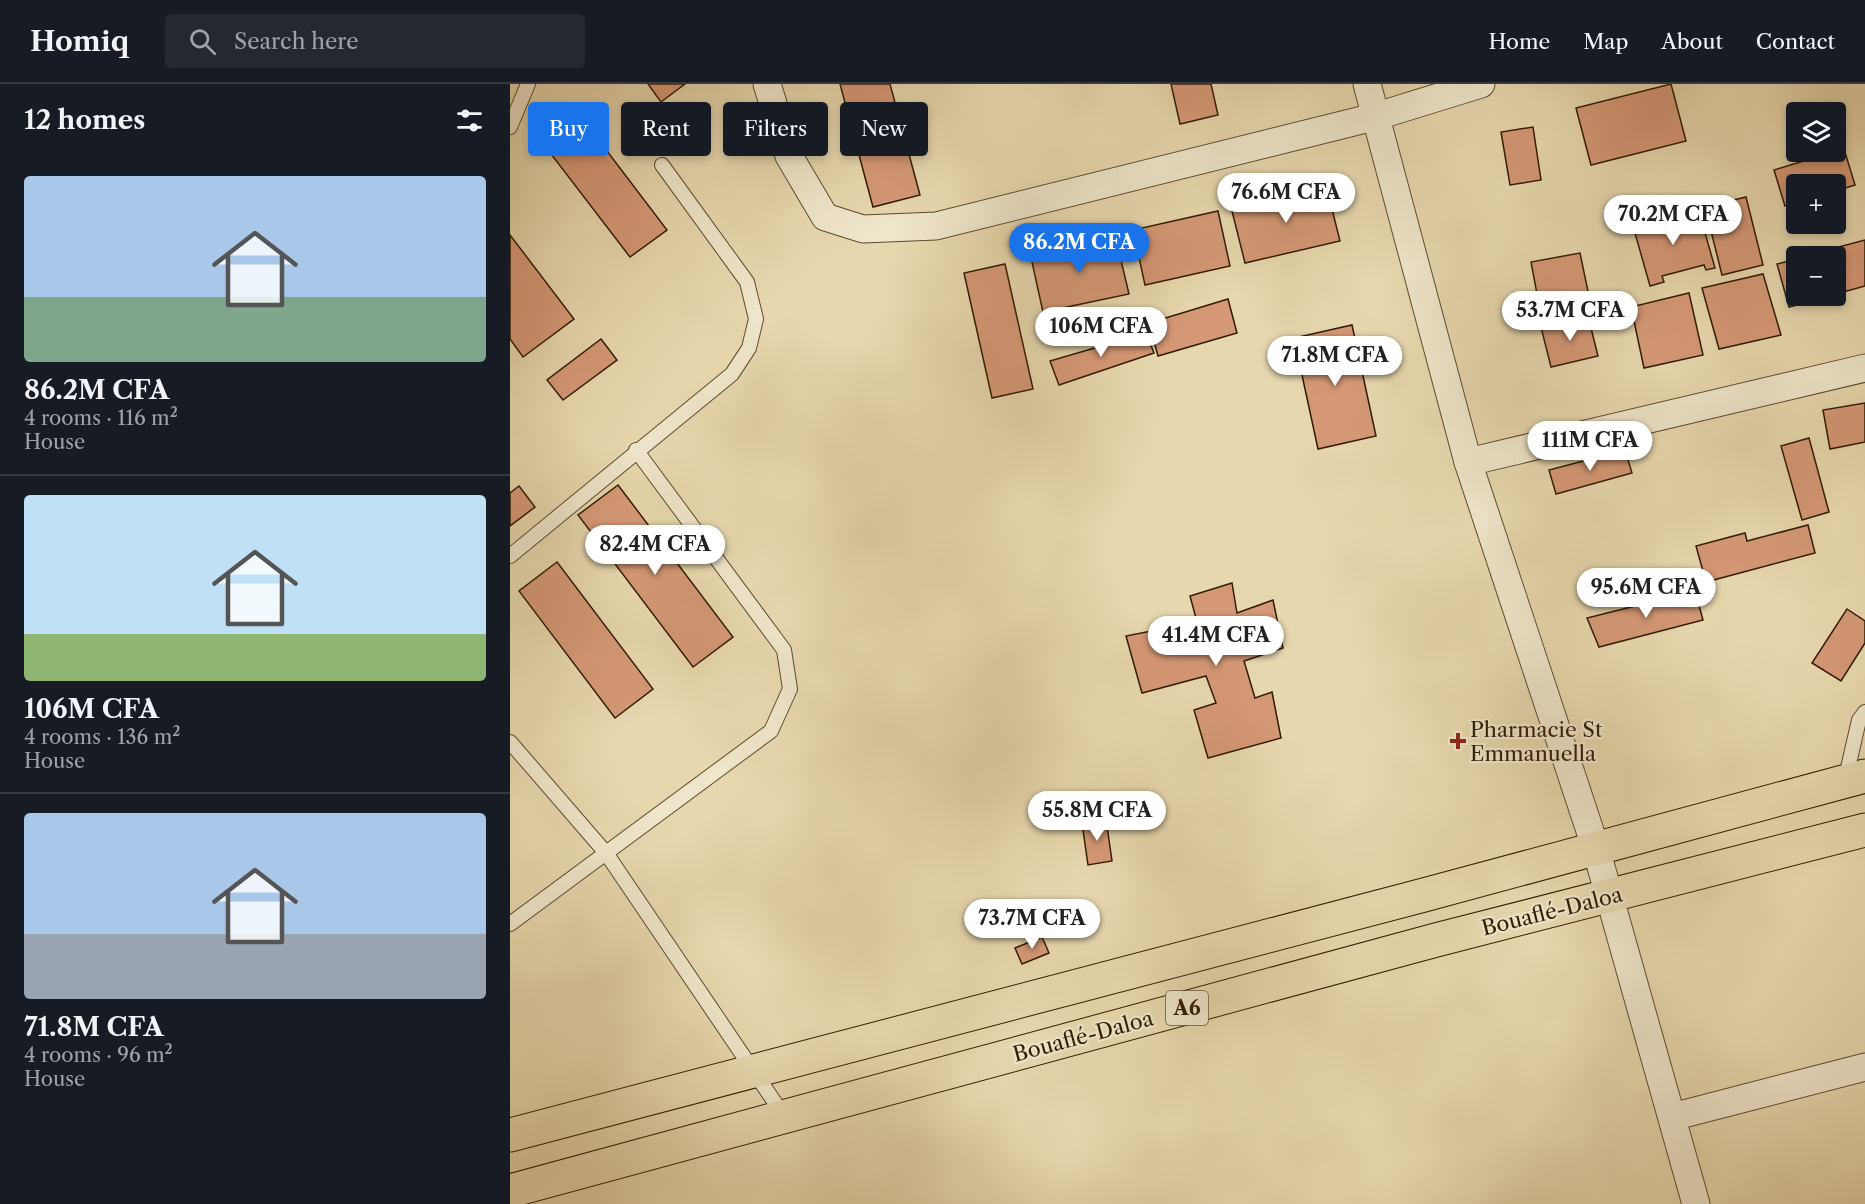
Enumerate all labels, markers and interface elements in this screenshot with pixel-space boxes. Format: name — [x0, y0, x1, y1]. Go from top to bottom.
search box — [165, 14, 585, 68]
text: Homiq — [30, 24, 129, 58]
icon: search — [186, 25, 219, 58]
text: Search here — [234, 28, 359, 55]
text: Home — [1489, 29, 1550, 54]
text: Map — [1583, 29, 1628, 54]
text: About — [1661, 29, 1723, 54]
text: Contact — [1756, 29, 1835, 54]
chip: Buy — [528, 102, 609, 156]
chip: Rent — [621, 102, 711, 156]
chip: Filters — [723, 102, 828, 156]
chip: New — [840, 102, 928, 156]
map controls — [1786, 102, 1846, 306]
button: layers — [1786, 102, 1846, 162]
text: 12 homes — [24, 104, 145, 136]
icon: filters — [453, 104, 486, 137]
pin: 76.6M CFA — [1217, 173, 1355, 224]
button: + — [1786, 174, 1846, 234]
text: 76.6M CFA — [1231, 180, 1341, 204]
pin: 70.2M CFA — [1604, 195, 1742, 246]
text: 70.2M CFA — [1618, 202, 1728, 226]
icon: home — [201, 215, 309, 323]
pin: 86.2M CFA — [1010, 223, 1148, 274]
text: 86.2M CFA — [1023, 230, 1135, 254]
button: − — [1786, 246, 1846, 306]
pin: 53.7M CFA — [1501, 291, 1639, 342]
text: 53.7M CFA — [1516, 298, 1624, 322]
pin: 106M CFA — [1039, 307, 1163, 358]
text: 106M CFA — [1049, 314, 1153, 338]
pin: 71.8M CFA — [1266, 336, 1404, 387]
text: 71.8M CFA — [1281, 343, 1389, 367]
text: 86.2M CFA — [24, 374, 169, 406]
text: 4 rooms · 116 m² — [24, 406, 178, 430]
pin: 111M CFA — [1528, 421, 1652, 472]
text: 111M CFA — [1541, 428, 1639, 452]
text: House — [24, 430, 85, 454]
pin: 82.4M CFA — [586, 525, 724, 576]
text: 82.4M CFA — [599, 532, 711, 556]
icon: home — [201, 534, 309, 642]
pin: 95.6M CFA — [1577, 568, 1715, 619]
text: 95.6M CFA — [1591, 575, 1701, 599]
pin: 41.4M CFA — [1147, 616, 1285, 667]
text: 41.4M CFA — [1162, 623, 1270, 647]
text: 106M CFA — [24, 693, 159, 725]
place label: Pharmacie St Emmanuella — [1470, 717, 1603, 766]
text: 4 rooms · 136 m² — [24, 725, 180, 749]
marker: Pharmacie St Emmanuella — [1451, 734, 1465, 748]
text: House — [24, 749, 85, 773]
pin: 55.8M CFA — [1028, 791, 1166, 842]
text: 55.8M CFA — [1042, 798, 1152, 822]
icon: home — [201, 852, 309, 960]
street label: Bouaflé-Daloa — [1479, 881, 1626, 941]
pin: 73.7M CFA — [963, 899, 1101, 950]
text: 73.7M CFA — [978, 906, 1086, 930]
road number: A6 — [1166, 991, 1208, 1025]
street label: Bouaflé-Daloa — [1010, 1005, 1157, 1067]
text: 71.8M CFA — [24, 1011, 164, 1043]
text: 4 rooms · 96 m² — [24, 1043, 173, 1067]
text: House — [24, 1067, 85, 1091]

